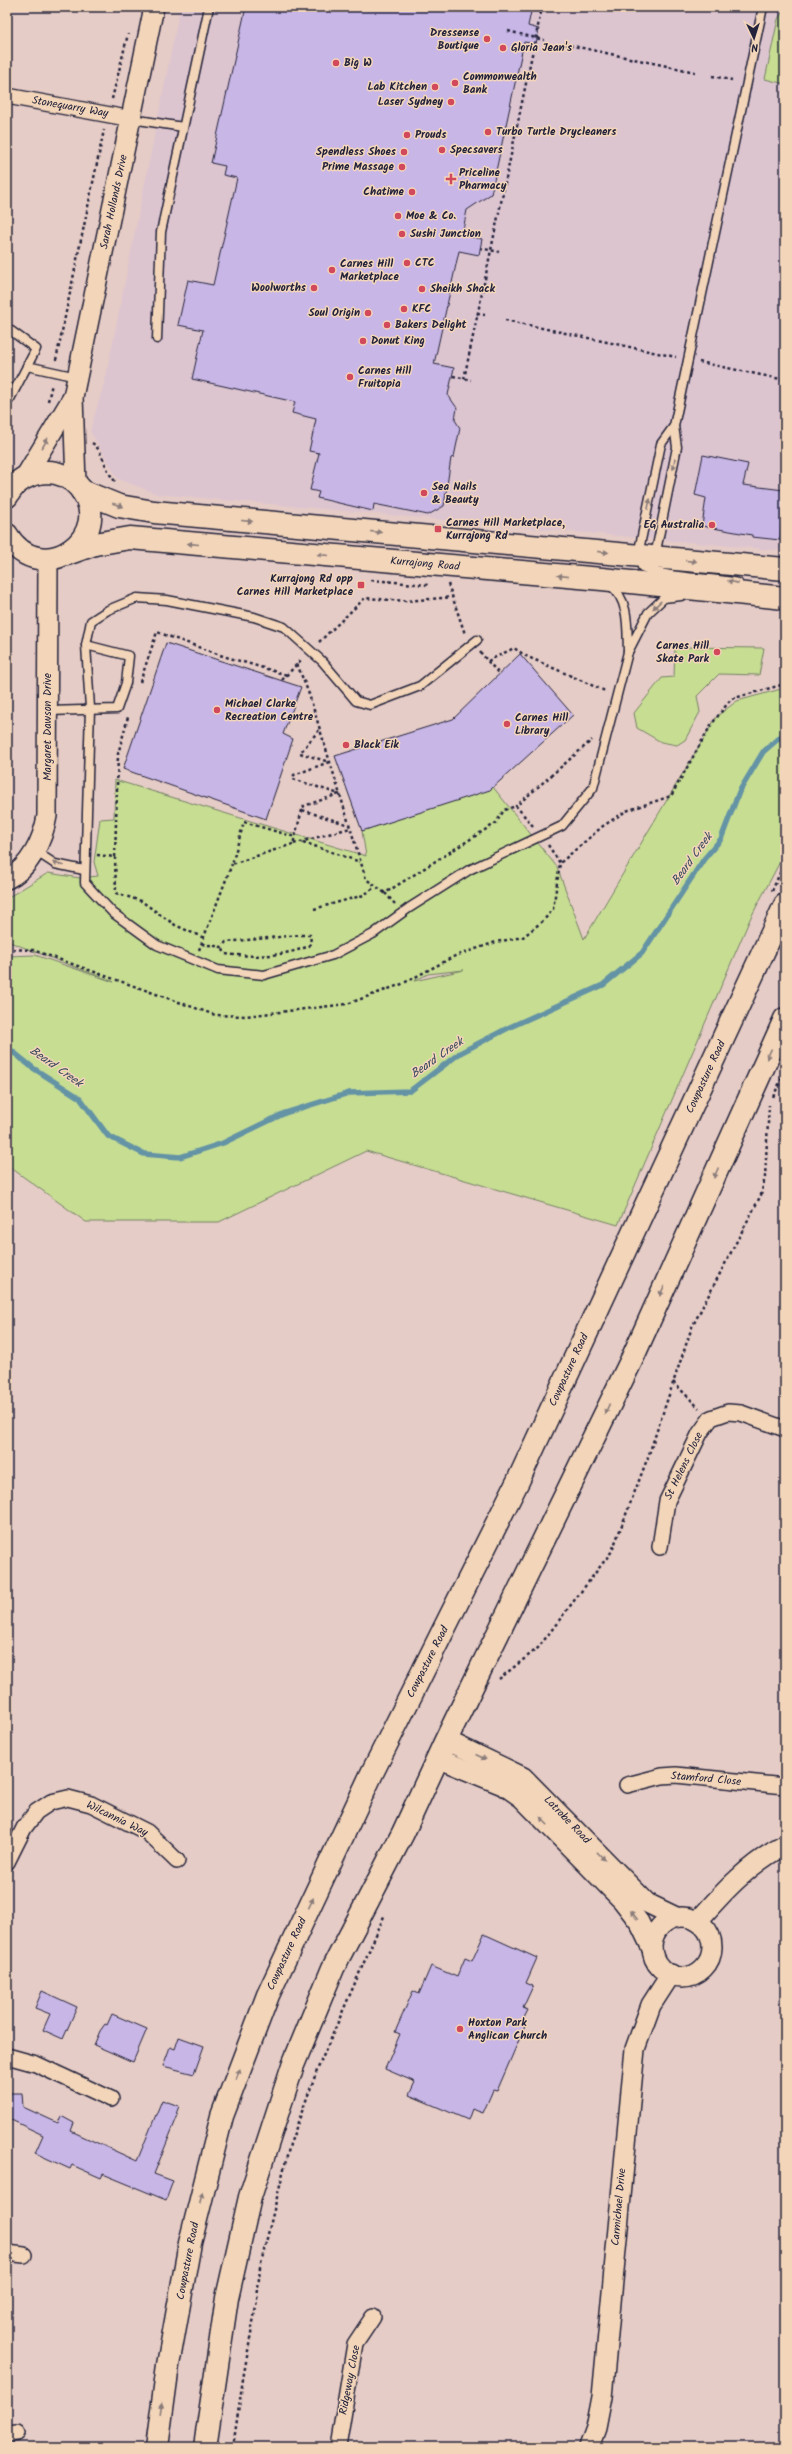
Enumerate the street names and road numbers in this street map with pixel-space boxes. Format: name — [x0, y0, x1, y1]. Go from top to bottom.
street label: Stonequarry Way — [30, 91, 110, 123]
street label: Sarah Hollands Drive — [95, 153, 133, 251]
street label: Kurrajong Road — [390, 552, 461, 576]
street label: Margaret Dawson Drive — [39, 673, 57, 781]
street label: Cowpasture Road — [681, 1037, 731, 1116]
street label: Cowpasture Road — [544, 1330, 594, 1409]
street label: St Helens Close — [660, 1429, 708, 1503]
street label: Cowpasture Road — [402, 1622, 454, 1701]
street label: Stamford Close — [670, 1767, 742, 1791]
street label: Latrobe Road — [539, 1792, 595, 1849]
street label: Wilcannia Way — [83, 1796, 152, 1842]
street label: Cowpasture Road — [262, 1914, 312, 1993]
street label: Carmichael Drive — [607, 2167, 631, 2246]
street label: Cowpasture Road — [172, 2220, 204, 2301]
street label: Ridgeway Close — [334, 2344, 366, 2416]

